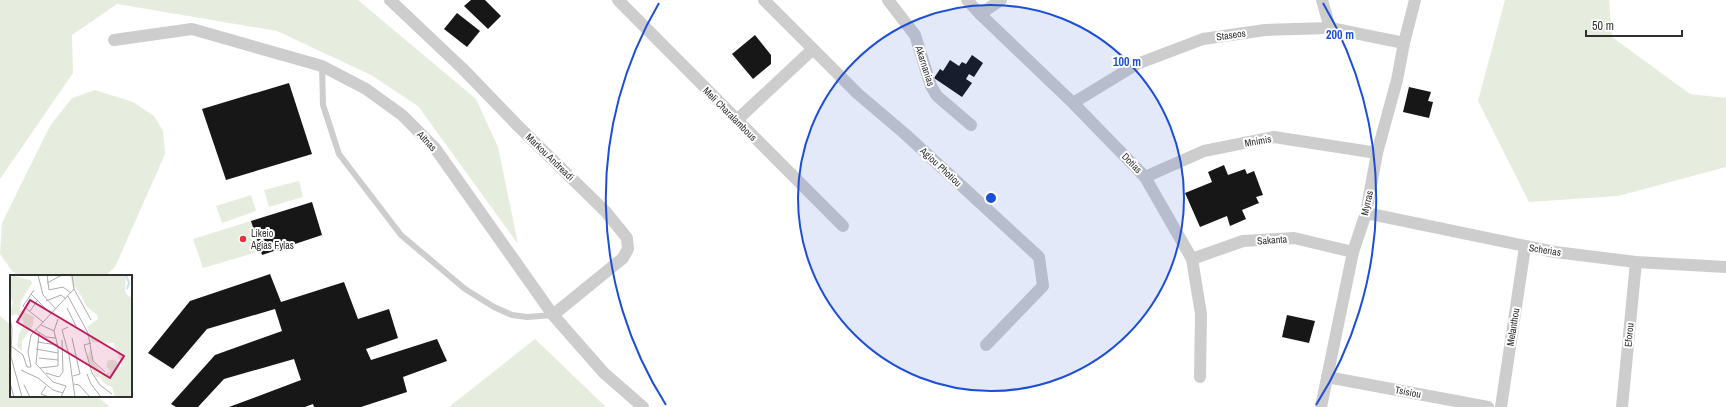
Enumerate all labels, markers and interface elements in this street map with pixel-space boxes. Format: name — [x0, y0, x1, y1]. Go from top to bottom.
scale bar — [1586, 12, 1682, 38]
text: 50 m — [1592, 18, 1614, 34]
street label: Staseos — [1215, 27, 1247, 43]
text: 200 m — [1326, 27, 1354, 43]
street label: Akarnanias — [912, 43, 938, 88]
text: 100 m — [1113, 54, 1141, 70]
street label: Meli Charalambous — [700, 84, 760, 144]
street label: Aitnas — [414, 127, 440, 154]
street label: Markou Andreadi — [523, 131, 577, 183]
street label: Mnimis — [1244, 132, 1272, 150]
street label: Agiou Photiou — [917, 144, 964, 189]
street label: Dotias — [1119, 150, 1145, 176]
street label: Myrras — [1358, 189, 1376, 217]
centre of rings — [984, 191, 998, 205]
place label: Likeio Agias Fylas — [250, 227, 294, 252]
street label: Sakanta — [1257, 232, 1288, 248]
marker: Likeio Agias Fylas — [238, 234, 248, 244]
street label: Scherias — [1528, 241, 1562, 259]
inset map — [10, 275, 132, 397]
street label: Melanthou — [1504, 307, 1522, 347]
street label: Eforou — [1621, 322, 1637, 348]
street label: Tsisiou — [1394, 383, 1422, 401]

